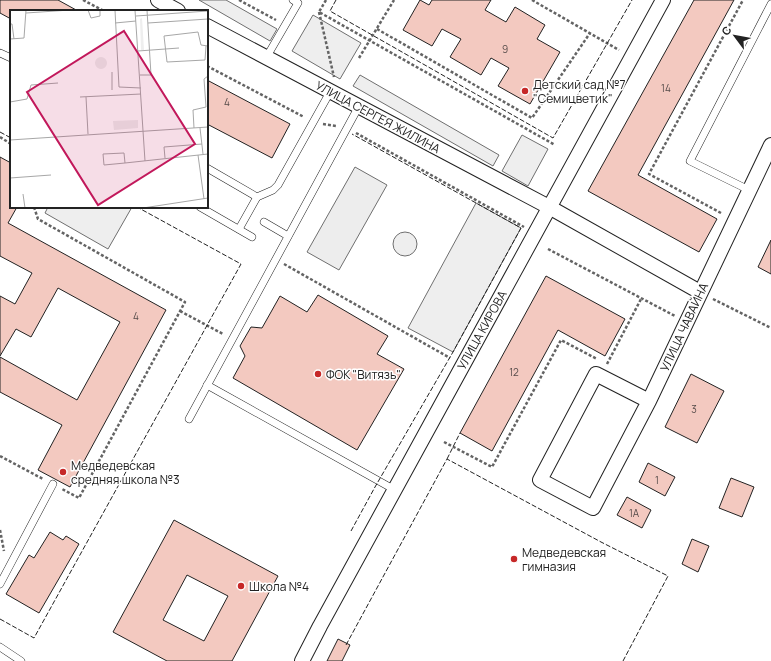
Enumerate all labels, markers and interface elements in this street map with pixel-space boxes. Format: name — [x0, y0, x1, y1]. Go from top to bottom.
inset map — [10, 10, 208, 208]
north arrow — [715, 16, 755, 56]
text: С — [718, 23, 735, 38]
house number: 9 — [502, 42, 508, 56]
place label: Детский сад №7 "Семицветик" — [533, 76, 626, 107]
street label: УЛИЦА СЕРГЕЯ ЖИЛИНА — [313, 77, 444, 157]
house number: 14 — [661, 81, 671, 95]
marker: Детский сад №7 "Семицветик" — [520, 86, 530, 96]
house number: 4 — [224, 95, 230, 109]
street label: УЛИЦА ЧАВАЙНА — [656, 279, 712, 374]
street label: УЛИЦА КИРОВА — [453, 287, 511, 373]
house number: 4 — [133, 309, 139, 323]
house number: 12 — [509, 365, 519, 379]
place label: ФОК "Витязь" — [326, 366, 401, 383]
marker: ФОК "Витязь" — [313, 369, 323, 379]
house number: 3 — [691, 402, 697, 416]
place label: Медведевская средняя школа №3 — [71, 457, 180, 488]
marker: Медведевская средняя школа №3 — [58, 467, 68, 477]
house number: 1 — [655, 473, 659, 487]
house number: 1А — [629, 506, 640, 520]
place label: Медведевская гимназия — [522, 544, 606, 575]
marker: Медведевская гимназия — [509, 554, 519, 564]
place label: Школа №4 — [249, 578, 309, 595]
marker: Школа №4 — [236, 581, 246, 591]

